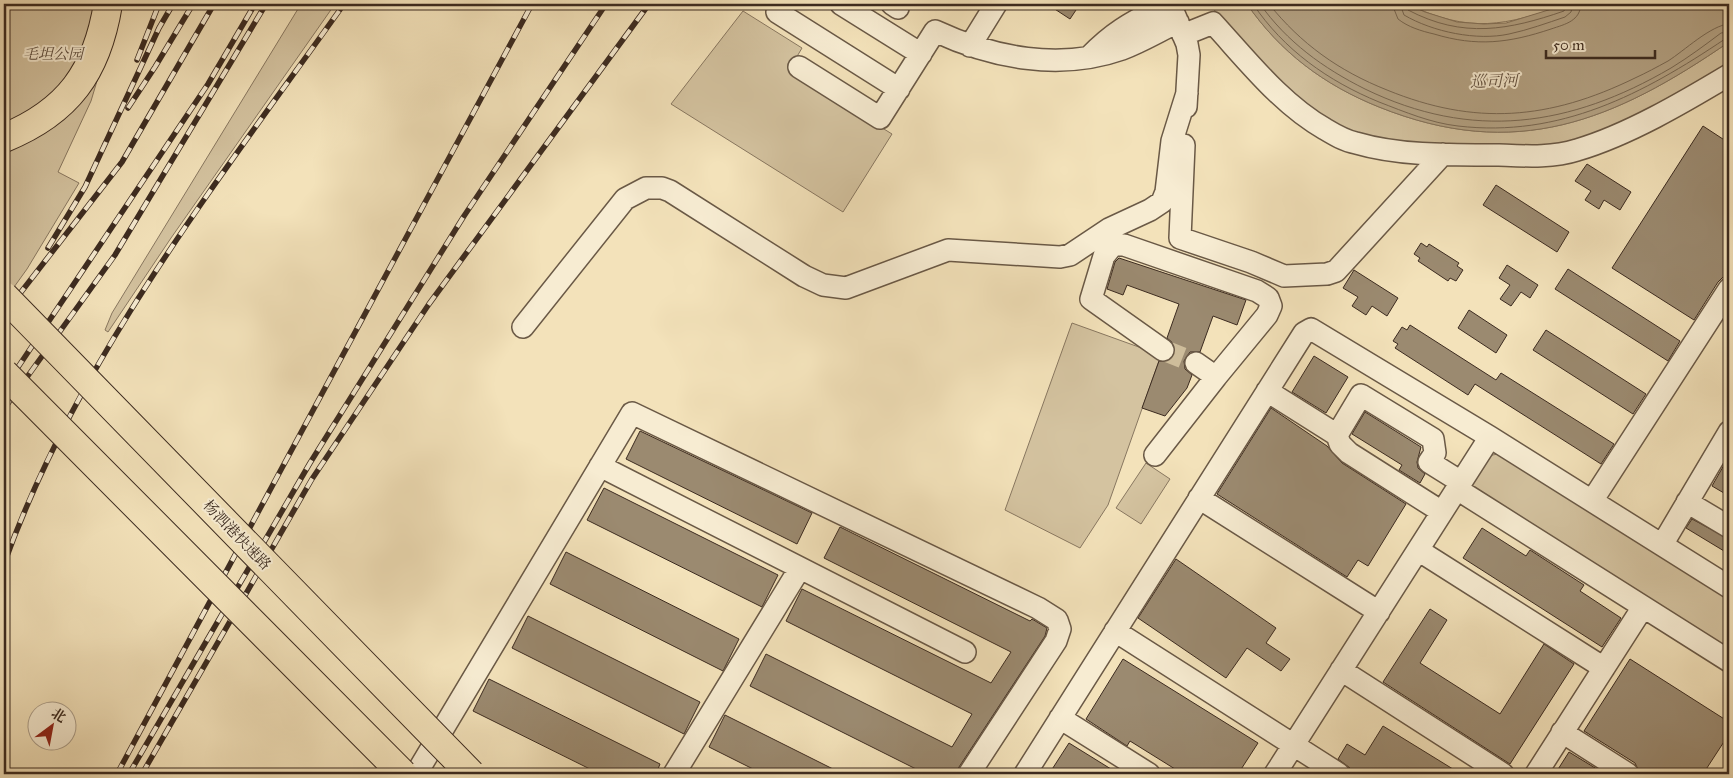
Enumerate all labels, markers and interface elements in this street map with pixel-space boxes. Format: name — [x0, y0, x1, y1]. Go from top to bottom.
scale bar — [1546, 28, 1654, 60]
text: 50 m — [1553, 36, 1585, 54]
park label: 毛坦公园 — [23, 45, 85, 63]
water label: 巡司河 — [1470, 71, 1521, 91]
street label: 杨泗港快速路 — [199, 496, 275, 574]
north arrow — [28, 700, 78, 750]
text: 北 — [48, 704, 69, 726]

